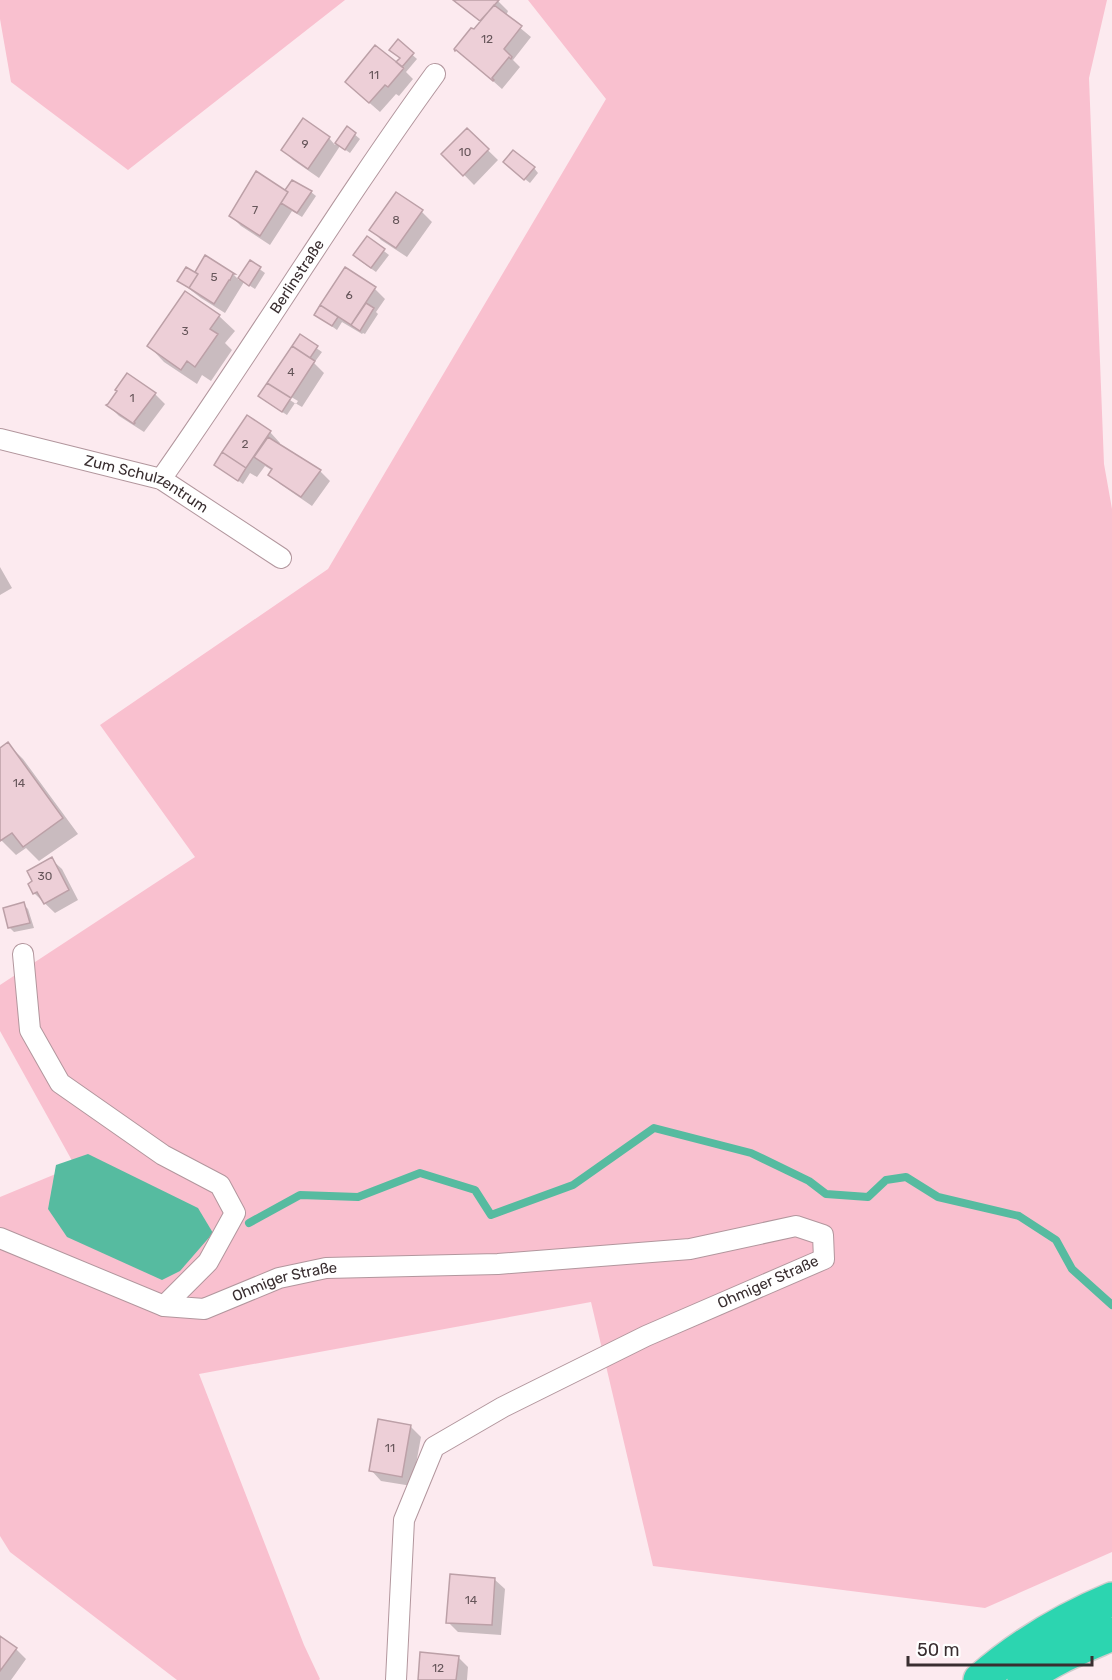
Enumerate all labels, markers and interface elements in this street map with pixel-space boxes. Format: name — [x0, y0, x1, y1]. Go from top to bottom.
house number: 12 — [481, 32, 493, 46]
house number: 11 — [369, 68, 379, 82]
house number: 9 — [301, 137, 309, 151]
house number: 10 — [459, 145, 471, 159]
house number: 7 — [252, 203, 258, 217]
house number: 8 — [392, 213, 400, 227]
street label: Berlinstraße — [266, 236, 328, 317]
house number: 5 — [210, 270, 218, 284]
house number: 6 — [345, 288, 353, 302]
house number: 3 — [181, 324, 189, 338]
house number: 4 — [287, 365, 295, 379]
house number: 1 — [129, 391, 135, 405]
house number: 2 — [241, 437, 249, 451]
street label: Zum Schulzentrum — [83, 451, 212, 517]
house number: 14 — [13, 776, 26, 790]
house number: 30 — [38, 869, 52, 883]
street label: Ohmiger Straße — [715, 1252, 821, 1312]
street label: Ohmiger Straße — [229, 1259, 337, 1305]
house number: 11 — [385, 1441, 395, 1455]
house number: 14 — [465, 1593, 478, 1607]
scale bar — [908, 1629, 1092, 1667]
text: 50 m — [917, 1639, 960, 1661]
house number: 12 — [432, 1661, 444, 1675]

